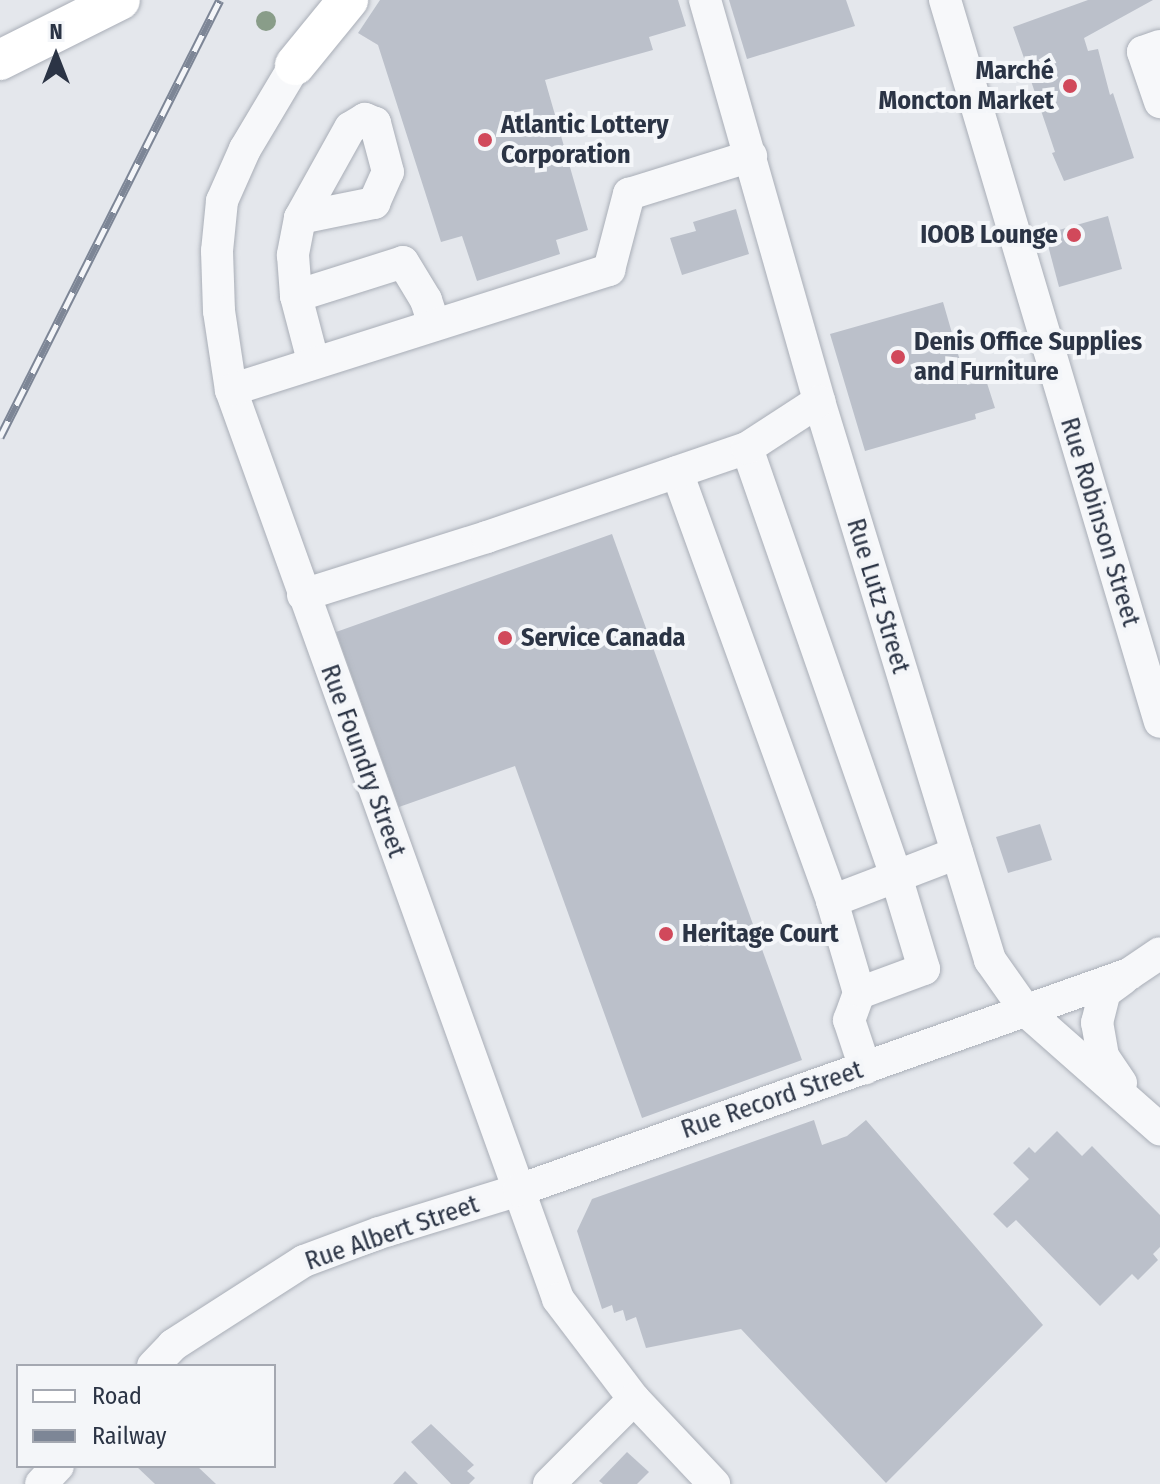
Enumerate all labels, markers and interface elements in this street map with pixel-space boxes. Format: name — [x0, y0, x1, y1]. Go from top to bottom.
north arrow — [16, 16, 96, 96]
text: N — [49, 18, 63, 45]
place label: Marché Moncton Market — [878, 55, 1054, 116]
marker: Marché Moncton Market — [1061, 77, 1079, 95]
place label: Atlantic Lottery Corporation — [501, 109, 669, 170]
marker: Atlantic Lottery Corporation — [476, 131, 494, 149]
place label: IOOB Lounge — [920, 219, 1058, 251]
marker: IOOB Lounge — [1065, 226, 1083, 244]
place label: Denis Office Supplies and Furniture — [914, 326, 1142, 388]
marker: Denis Office Supplies and Furniture — [889, 348, 907, 366]
street label: Rue Robinson Street — [1053, 414, 1147, 630]
street label: Rue Lutz Street — [840, 515, 916, 677]
place label: Service Canada — [521, 622, 685, 654]
marker: Service Canada — [496, 629, 514, 647]
street label: Rue Foundry Street — [314, 660, 412, 862]
place label: Heritage Court — [682, 918, 839, 950]
marker: Heritage Court — [657, 925, 675, 943]
street label: Rue Record Street — [677, 1054, 867, 1146]
street label: Rue Albert Street — [301, 1189, 483, 1277]
legend — [16, 1364, 276, 1468]
text: Road — [92, 1382, 142, 1410]
text: Railway — [92, 1422, 167, 1450]

